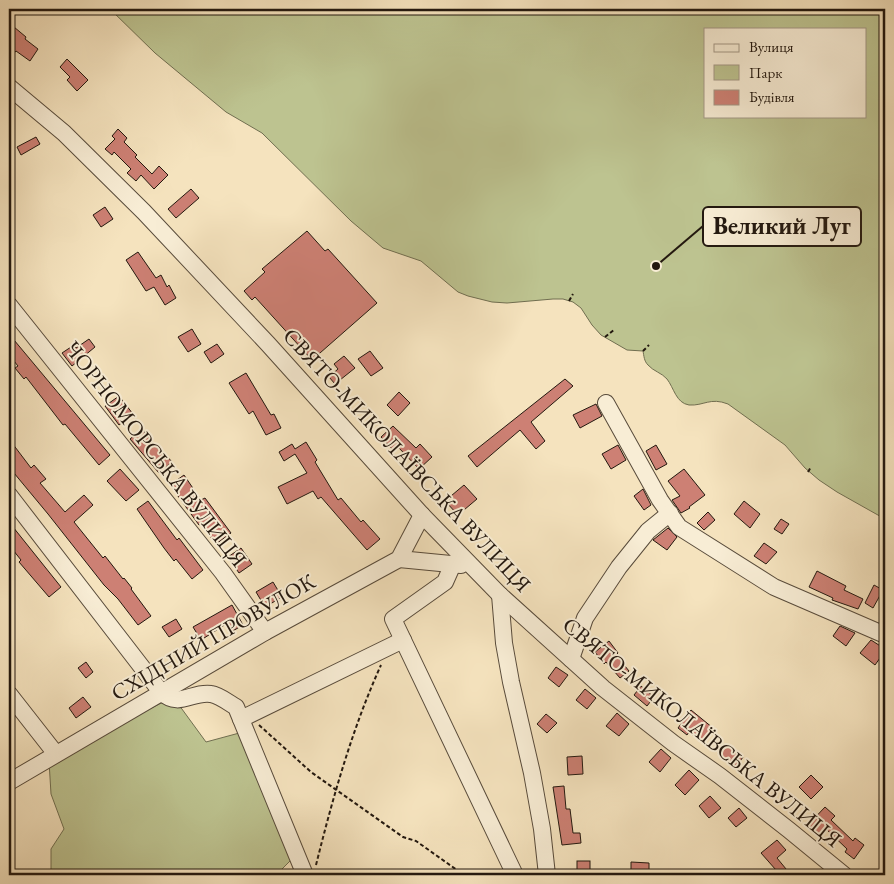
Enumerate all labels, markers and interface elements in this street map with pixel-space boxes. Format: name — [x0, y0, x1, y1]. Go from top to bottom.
legend — [704, 28, 866, 118]
text: Вулиця — [749, 37, 794, 56]
text: Парк — [749, 63, 782, 82]
text: Будівля — [749, 87, 795, 106]
callout: Великий Луг — [703, 207, 861, 246]
text: Великий Луг — [713, 210, 851, 242]
street label: СВЯТО-МИКОЛАЇВСЬКА ВУЛИЦЯ — [277, 322, 537, 598]
street label: ЧОРНОМОРСЬКА ВУЛИЦЯ — [59, 335, 254, 573]
street label: СХІДНИЙ ПРОВУЛОК — [106, 566, 321, 707]
street label: СВЯТО-МИКОЛАЇВСЬКА ВУЛИЦЯ — [556, 610, 848, 854]

